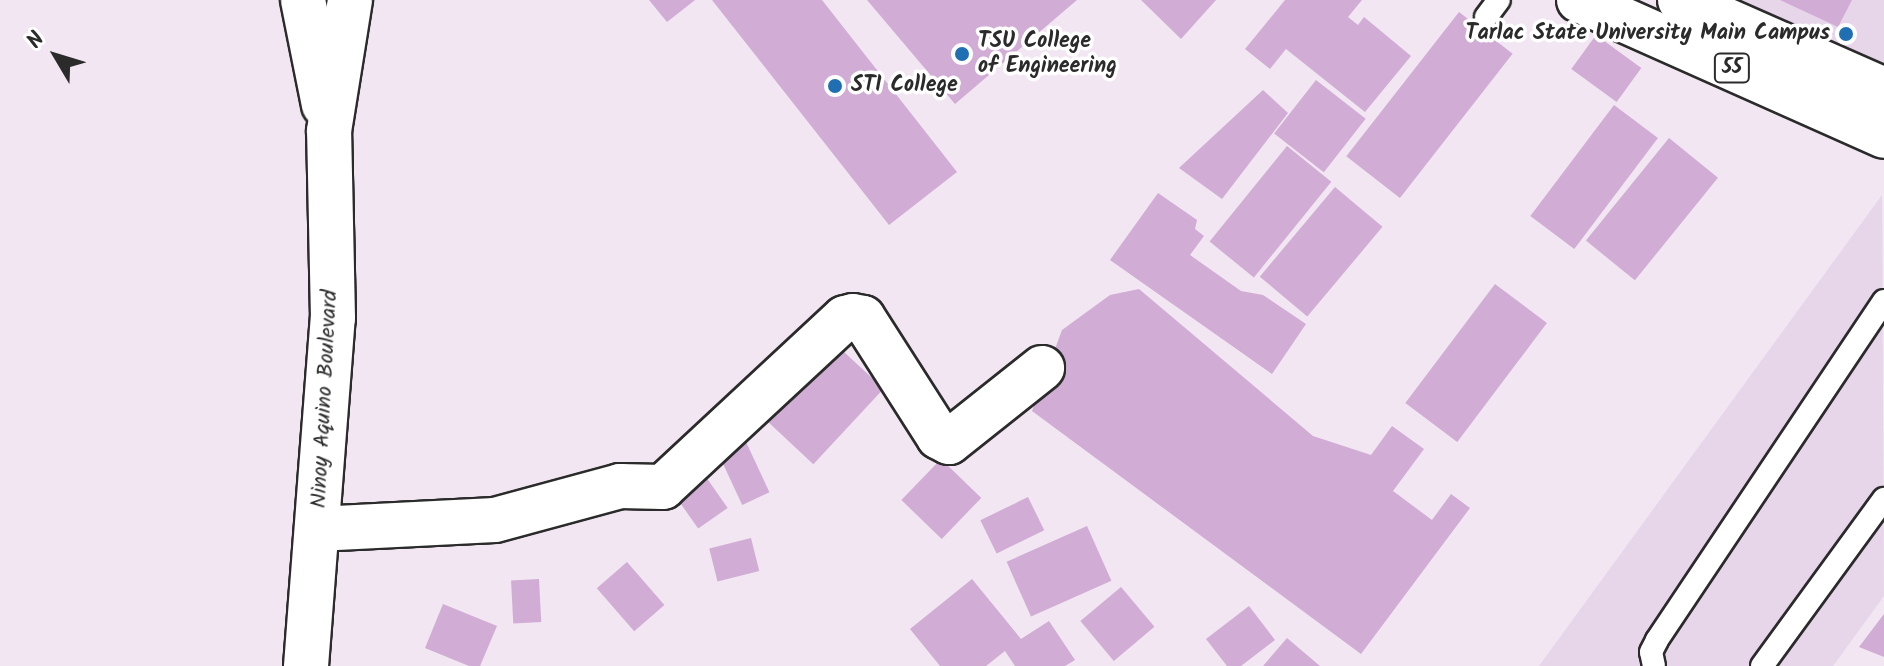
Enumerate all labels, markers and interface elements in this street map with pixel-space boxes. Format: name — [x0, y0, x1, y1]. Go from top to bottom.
north arrow — [16, 16, 96, 96]
place label: Tarlac State University Main Campus — [1465, 21, 1830, 47]
text: N — [19, 25, 55, 57]
marker: Tarlac State University Main Campus — [1837, 25, 1855, 43]
place label: TSU College of Engineering — [978, 28, 1117, 80]
marker: TSU College of Engineering — [953, 45, 971, 63]
road number: 55 — [1712, 52, 1752, 84]
place label: STI College — [851, 73, 958, 99]
marker: STI College — [826, 77, 844, 95]
street label: Ninoy Aquino Boulevard — [306, 289, 344, 509]

